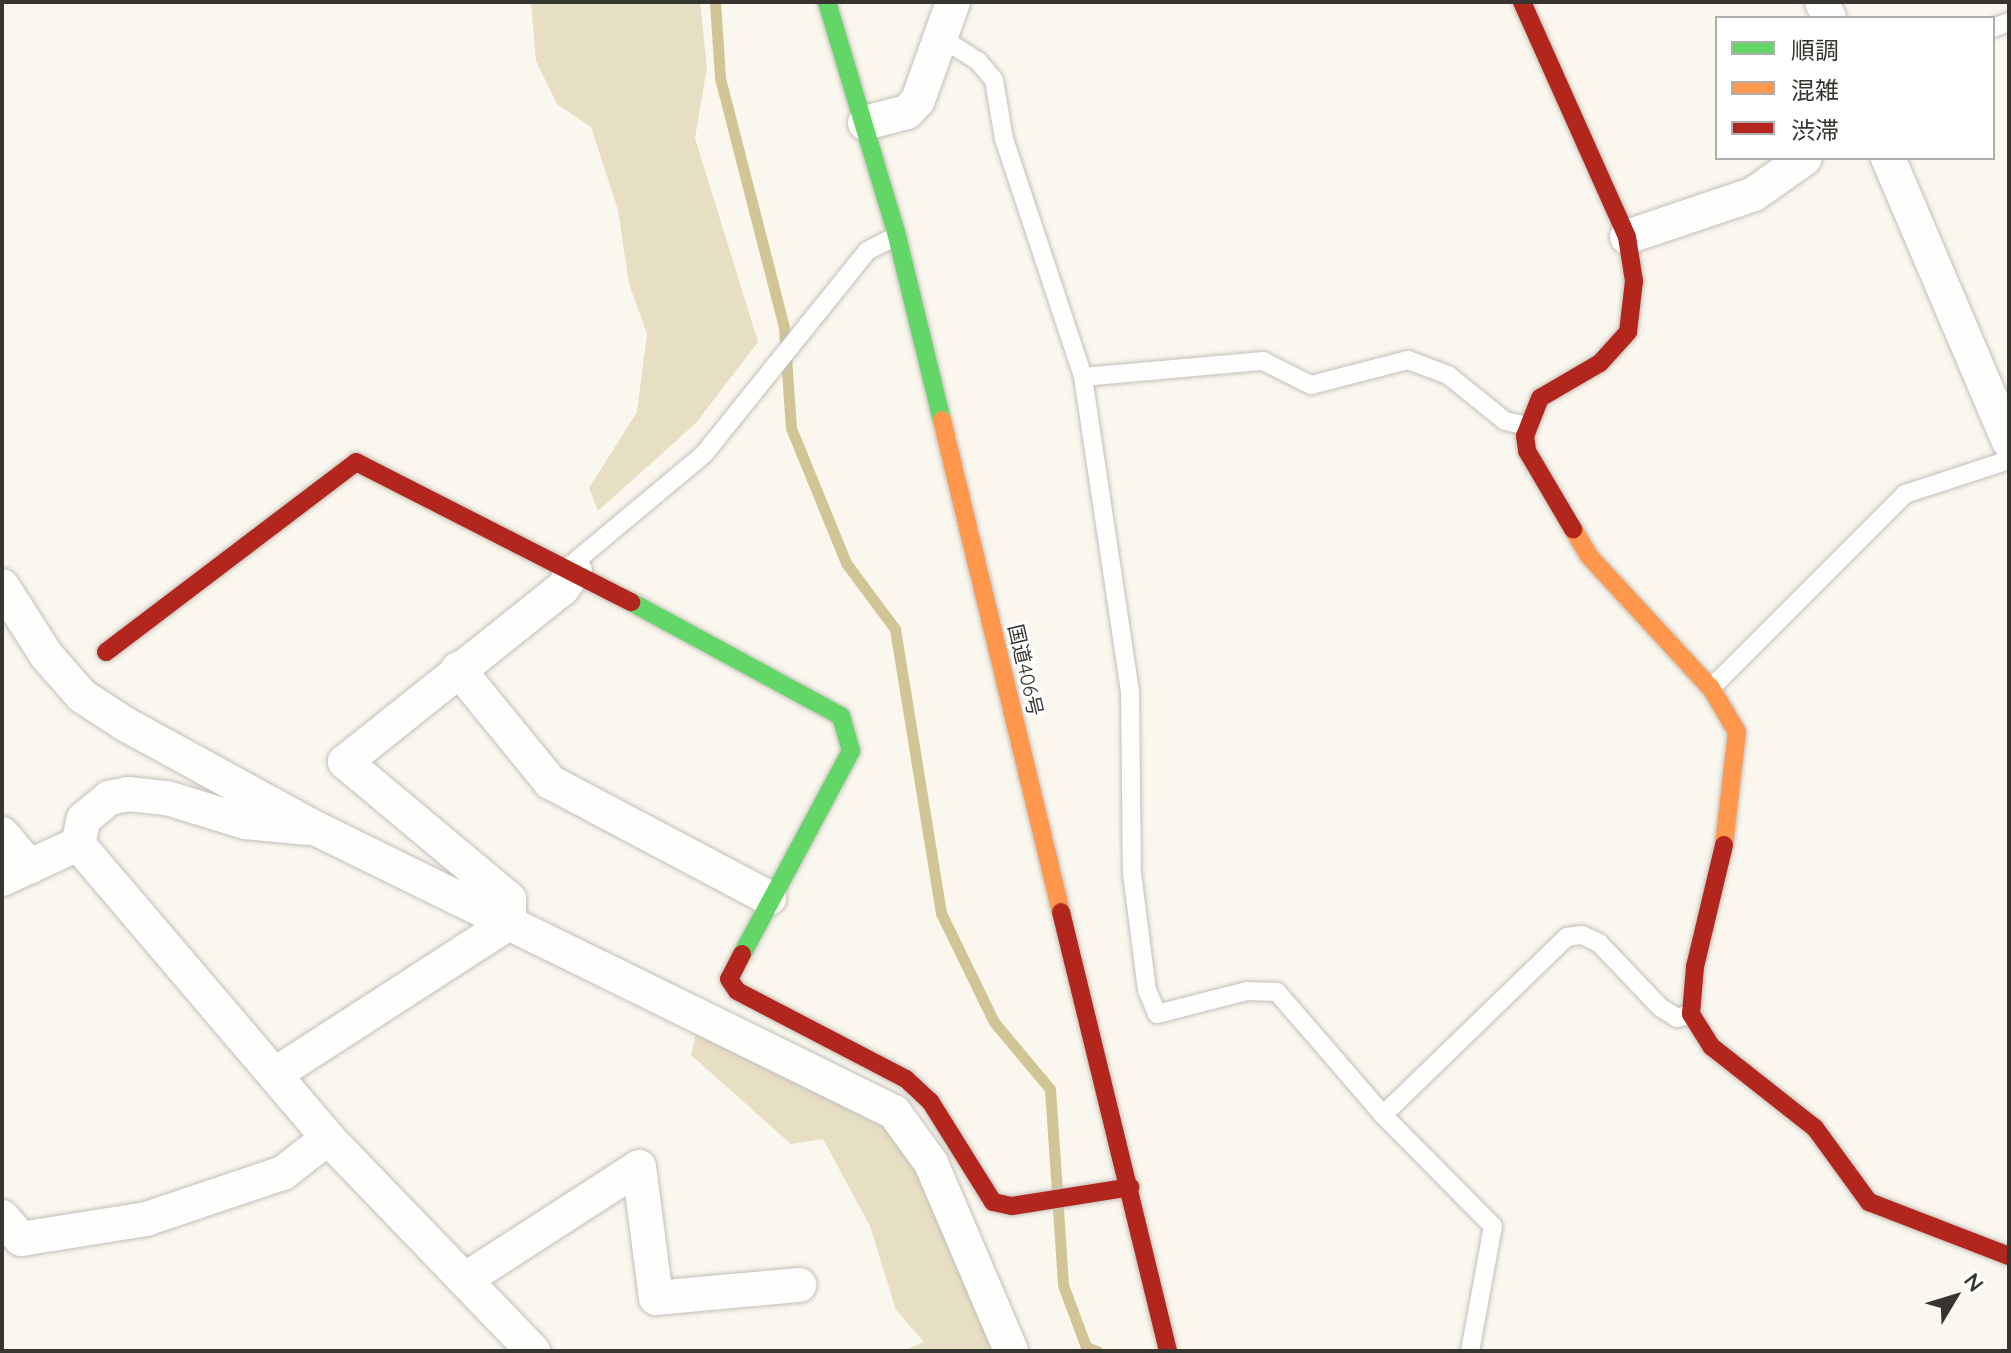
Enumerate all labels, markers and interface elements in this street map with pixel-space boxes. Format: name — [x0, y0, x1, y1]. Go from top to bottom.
legend — [1715, 16, 1995, 160]
text: 順調 — [1791, 35, 1839, 65]
text: 混雑 — [1791, 75, 1839, 105]
text: 渋滞 — [1791, 115, 1839, 145]
street label: 国道406号 — [1004, 622, 1048, 718]
north arrow — [1915, 1257, 1995, 1337]
text: N — [1958, 1267, 1990, 1297]

